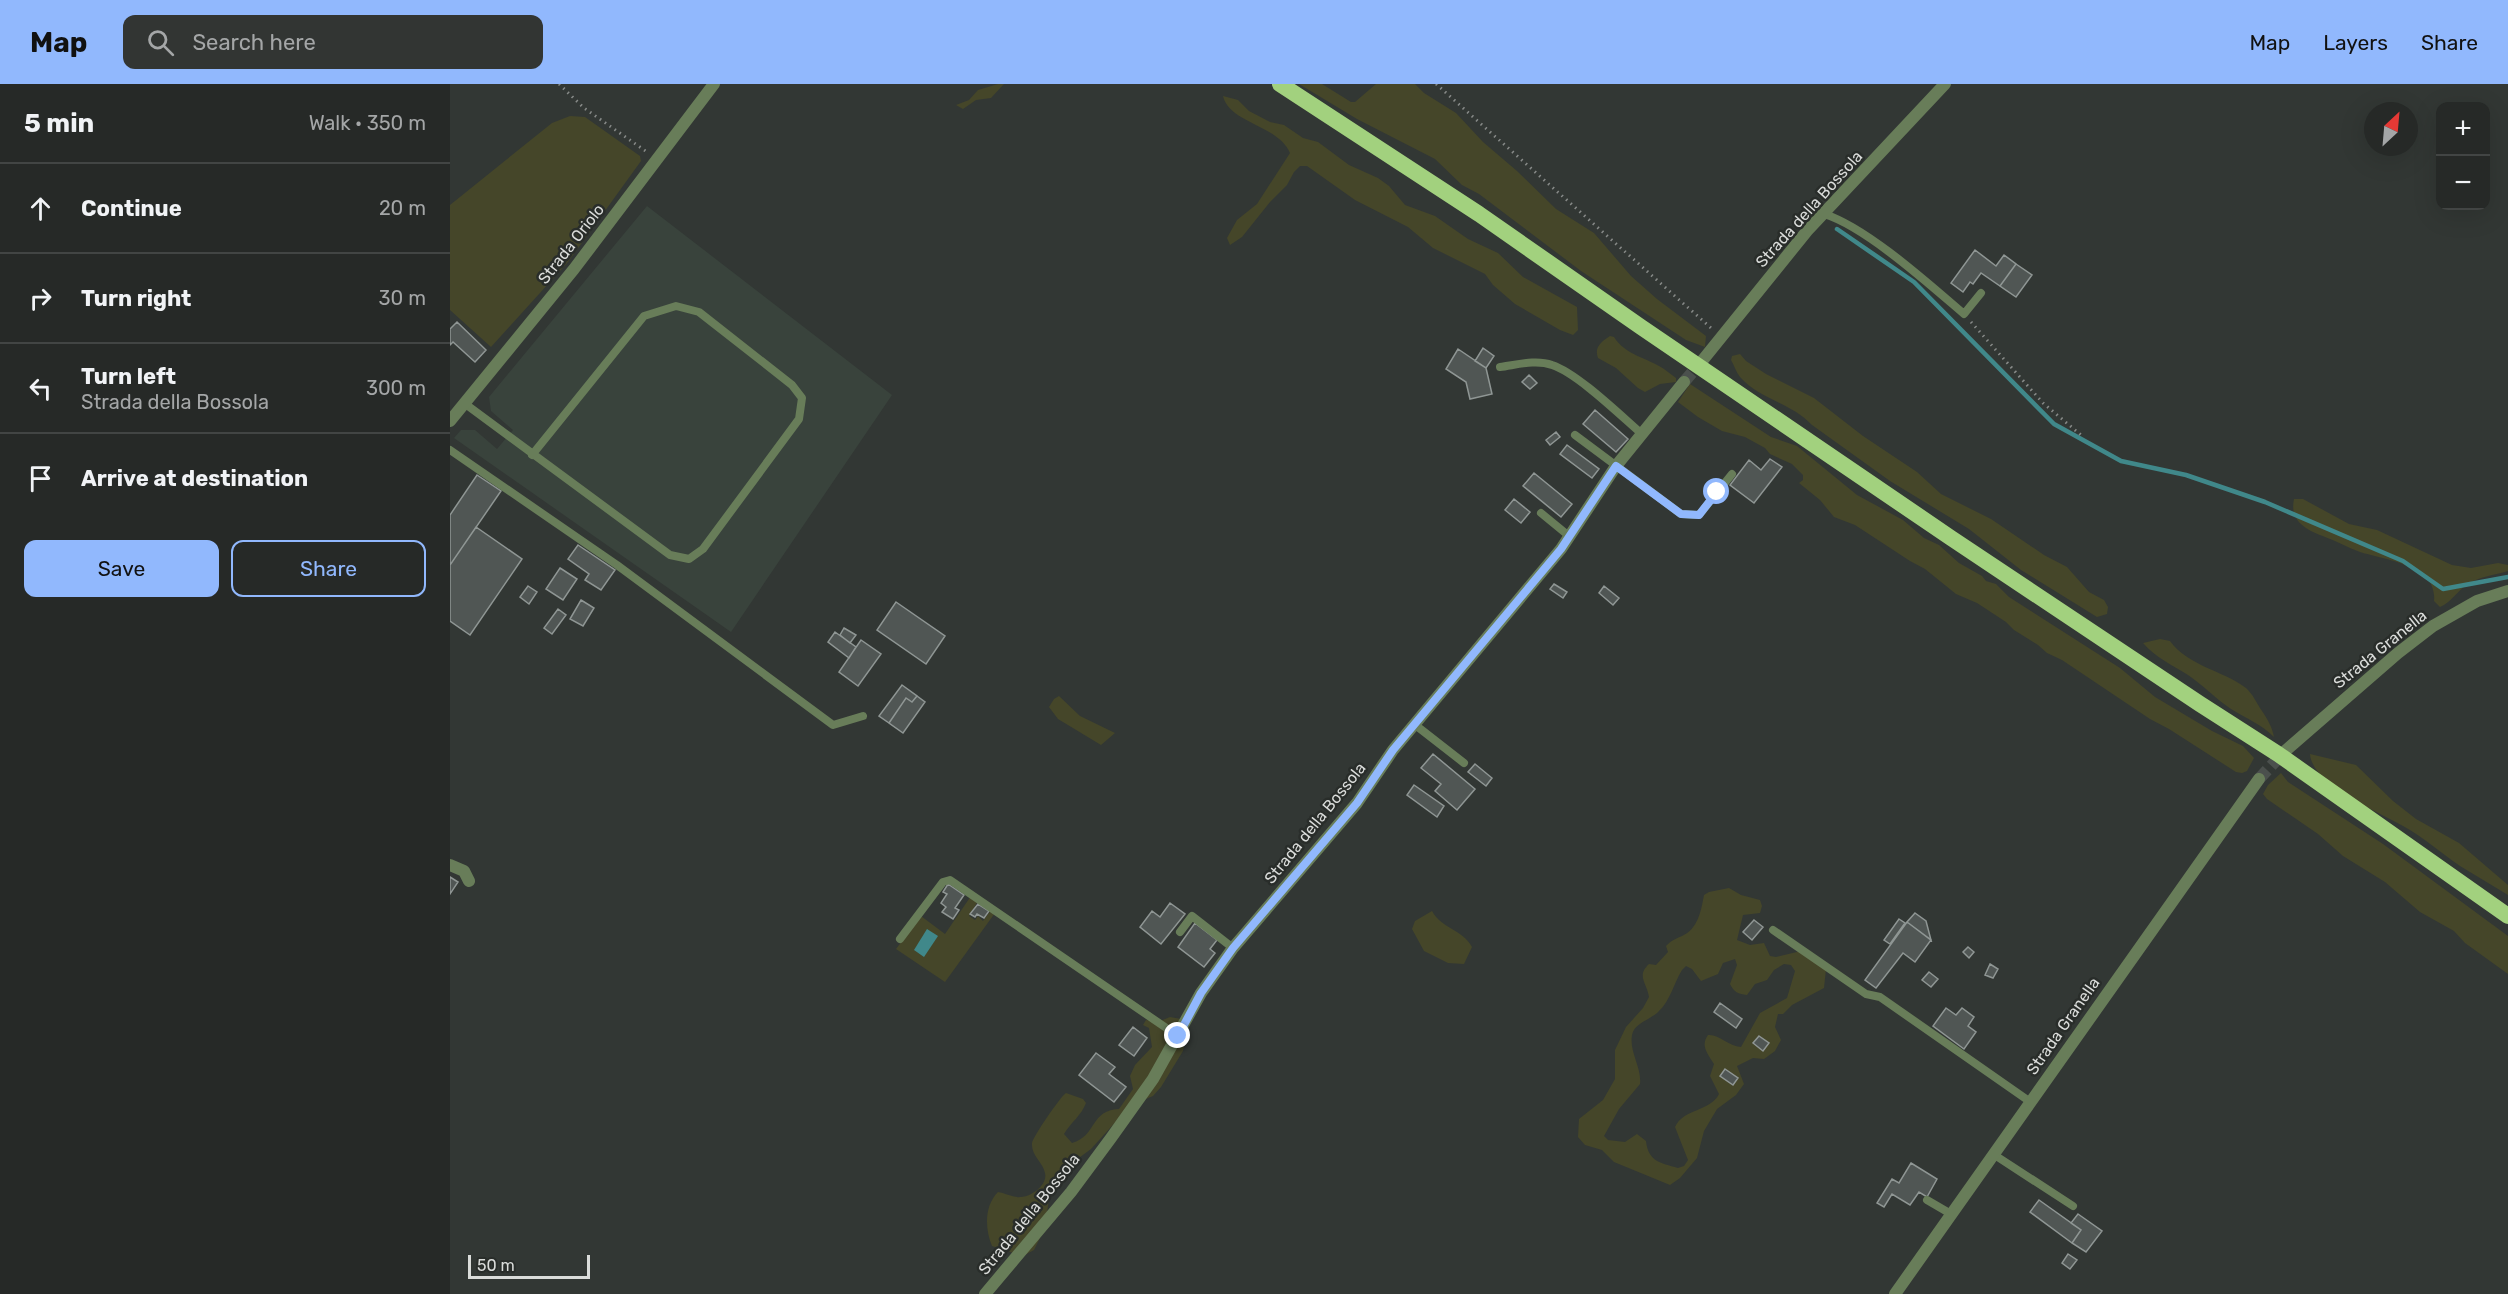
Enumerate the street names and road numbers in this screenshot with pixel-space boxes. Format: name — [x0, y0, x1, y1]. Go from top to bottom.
street label: Strada della Bossola — [1752, 147, 1866, 271]
street label: Strada Oriolo — [534, 200, 608, 288]
street label: Strada Granella — [2330, 606, 2430, 692]
street label: Strada della Bossola — [1260, 759, 1370, 887]
street label: Strada Granella — [2022, 974, 2104, 1078]
street label: Strada della Bossola — [974, 1150, 1084, 1278]

